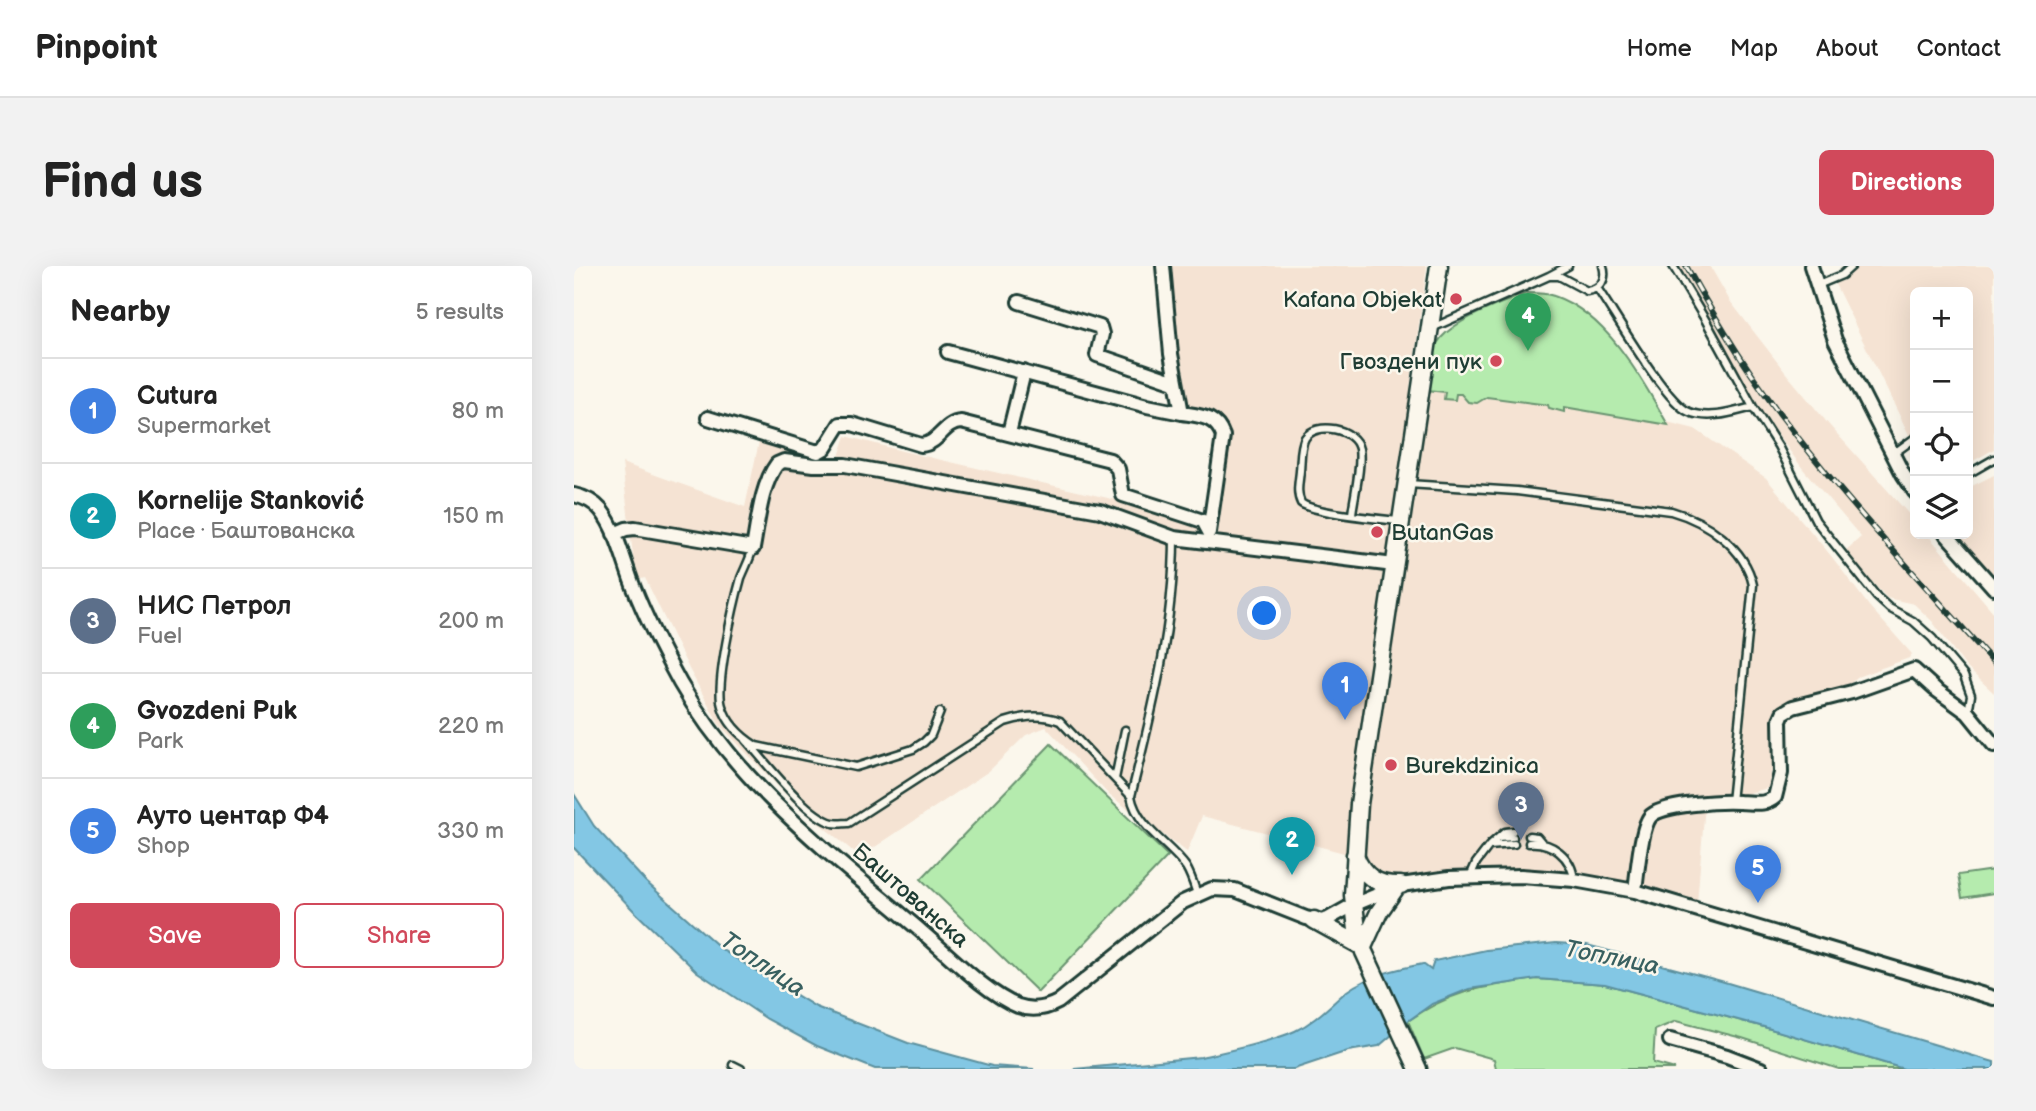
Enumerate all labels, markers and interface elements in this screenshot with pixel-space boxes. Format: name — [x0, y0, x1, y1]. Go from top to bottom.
text: Pinpoint — [35, 28, 157, 68]
text: Home — [1627, 34, 1692, 63]
text: Map — [1730, 34, 1778, 63]
text: About — [1816, 34, 1878, 63]
text: Contact — [1916, 34, 2001, 63]
button: Directions — [1819, 150, 1994, 215]
text: Find us — [42, 153, 203, 212]
place label: Kafana Objekat — [1283, 286, 1442, 314]
map controls — [1910, 287, 1973, 539]
button: + — [1910, 287, 1973, 350]
marker: Kafana Objekat — [1448, 291, 1464, 307]
pin: 4 — [1505, 293, 1551, 351]
text: Nearby — [70, 294, 170, 330]
text: 5 results — [416, 298, 504, 326]
place label: Гвоздени пук — [1339, 348, 1483, 376]
button: − — [1910, 350, 1973, 413]
marker: Гвоздени пук — [1488, 353, 1504, 369]
text: Cutura — [137, 381, 218, 412]
text: 1 — [88, 397, 98, 425]
text: 80 m — [452, 397, 504, 425]
text: Supermarket — [137, 412, 271, 440]
button: locate — [1910, 413, 1973, 476]
button: layers — [1910, 476, 1973, 539]
text: Kornelije Stanković — [137, 486, 364, 517]
text: 2 — [86, 502, 100, 530]
text: 150 m — [443, 502, 504, 530]
text: Place · Баштованска — [137, 517, 355, 545]
place label: ButanGas — [1391, 519, 1494, 547]
marker: ButanGas — [1369, 524, 1385, 540]
text: НИС Петрол — [137, 591, 292, 622]
your location — [1247, 596, 1281, 630]
text: 3 — [86, 607, 100, 635]
text: 200 m — [438, 607, 504, 635]
text: Fuel — [137, 622, 182, 650]
pin: 1 — [1322, 662, 1368, 720]
text: Gvozdeni Puk — [137, 696, 297, 727]
text: 4 — [86, 712, 100, 740]
text: 220 m — [438, 712, 504, 740]
text: Park — [137, 727, 183, 755]
place label: Burekdzinica — [1405, 752, 1539, 780]
marker: Burekdzinica — [1383, 757, 1399, 773]
pin: 3 — [1498, 782, 1544, 840]
text: Ауто центар Ф4 — [137, 801, 329, 832]
text: 5 — [86, 817, 100, 845]
text: 330 m — [437, 817, 504, 845]
pin: 2 — [1269, 817, 1315, 875]
text: Shop — [137, 832, 190, 860]
street label: Баштованска — [846, 838, 975, 954]
pin: 5 — [1735, 845, 1781, 903]
button: Save — [70, 903, 280, 968]
button: Share — [294, 903, 504, 968]
water label: Топлица — [715, 926, 811, 1003]
water label: Топлица — [1562, 934, 1662, 981]

